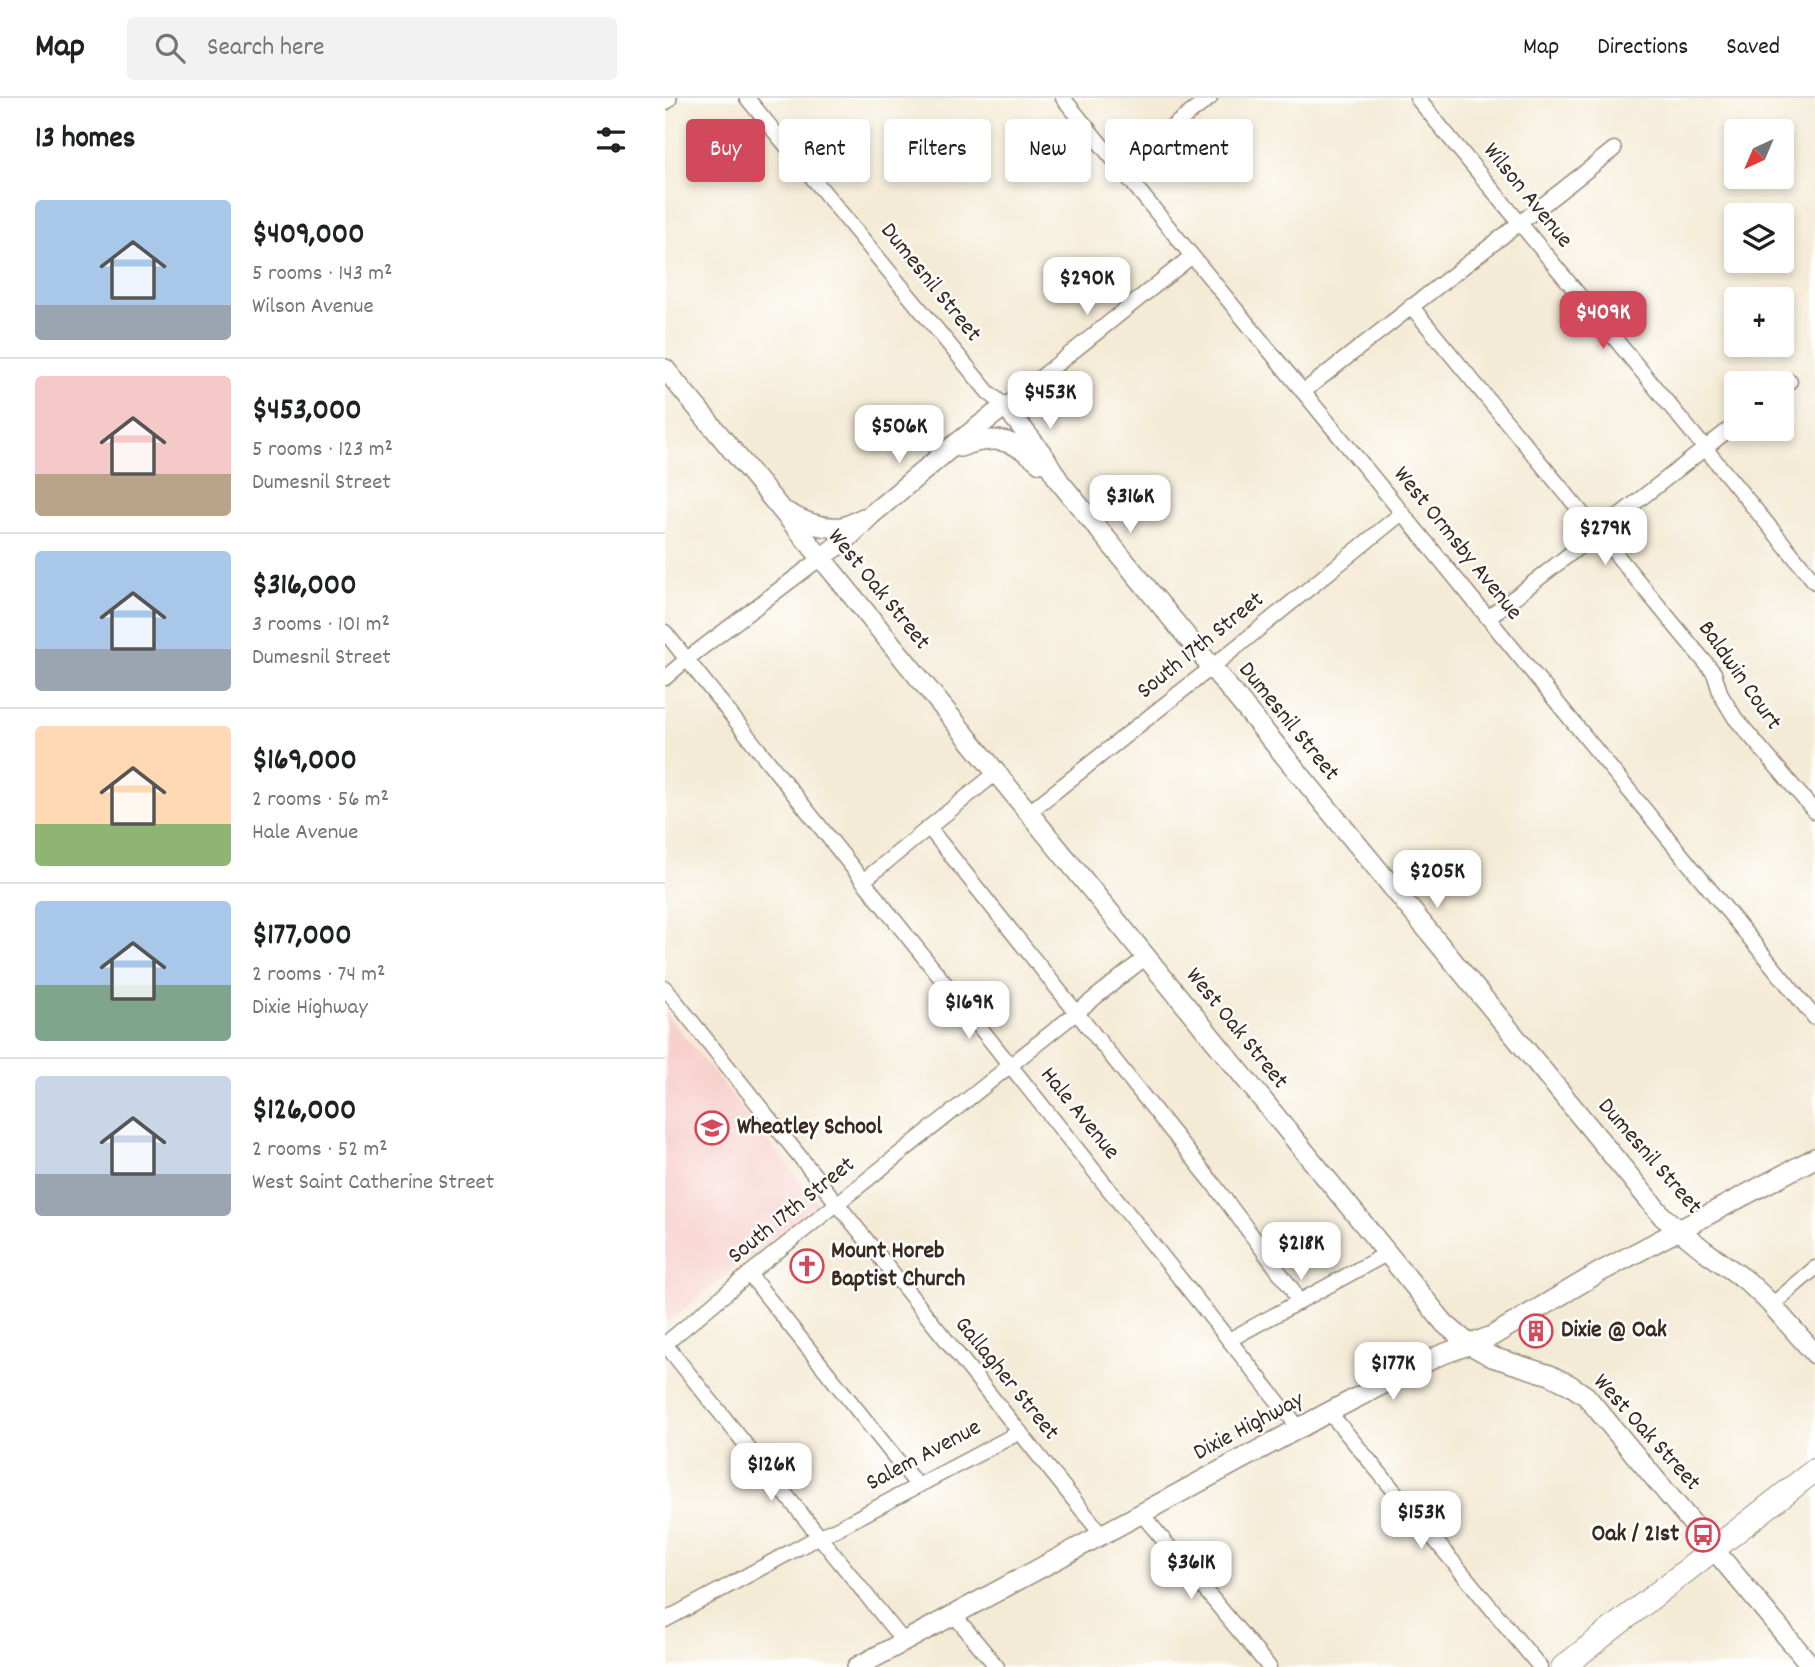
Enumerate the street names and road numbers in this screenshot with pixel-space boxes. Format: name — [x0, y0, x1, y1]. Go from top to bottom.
street label: Wilson Avenue — [1474, 136, 1580, 256]
street label: Dumesnil Street — [871, 216, 989, 350]
street label: West Ormsby Avenue — [1384, 460, 1530, 628]
street label: West Oak Street — [818, 522, 938, 658]
street label: South 17th Street — [1130, 584, 1272, 708]
street label: Baldwin Court — [1689, 614, 1789, 738]
street label: Dumesnil Street — [1229, 655, 1347, 789]
street label: West Oak Street — [1176, 961, 1296, 1097]
street label: Hale Avenue — [1031, 1060, 1127, 1168]
street label: Dumesnil Street — [1589, 1091, 1709, 1223]
street label: South 17th Street — [721, 1149, 863, 1273]
street label: Gallagher Street — [945, 1310, 1067, 1448]
street label: West Oak Street — [1584, 1367, 1708, 1499]
street label: Dixie Highway — [1188, 1383, 1311, 1470]
street label: Salem Avenue — [860, 1411, 988, 1501]

